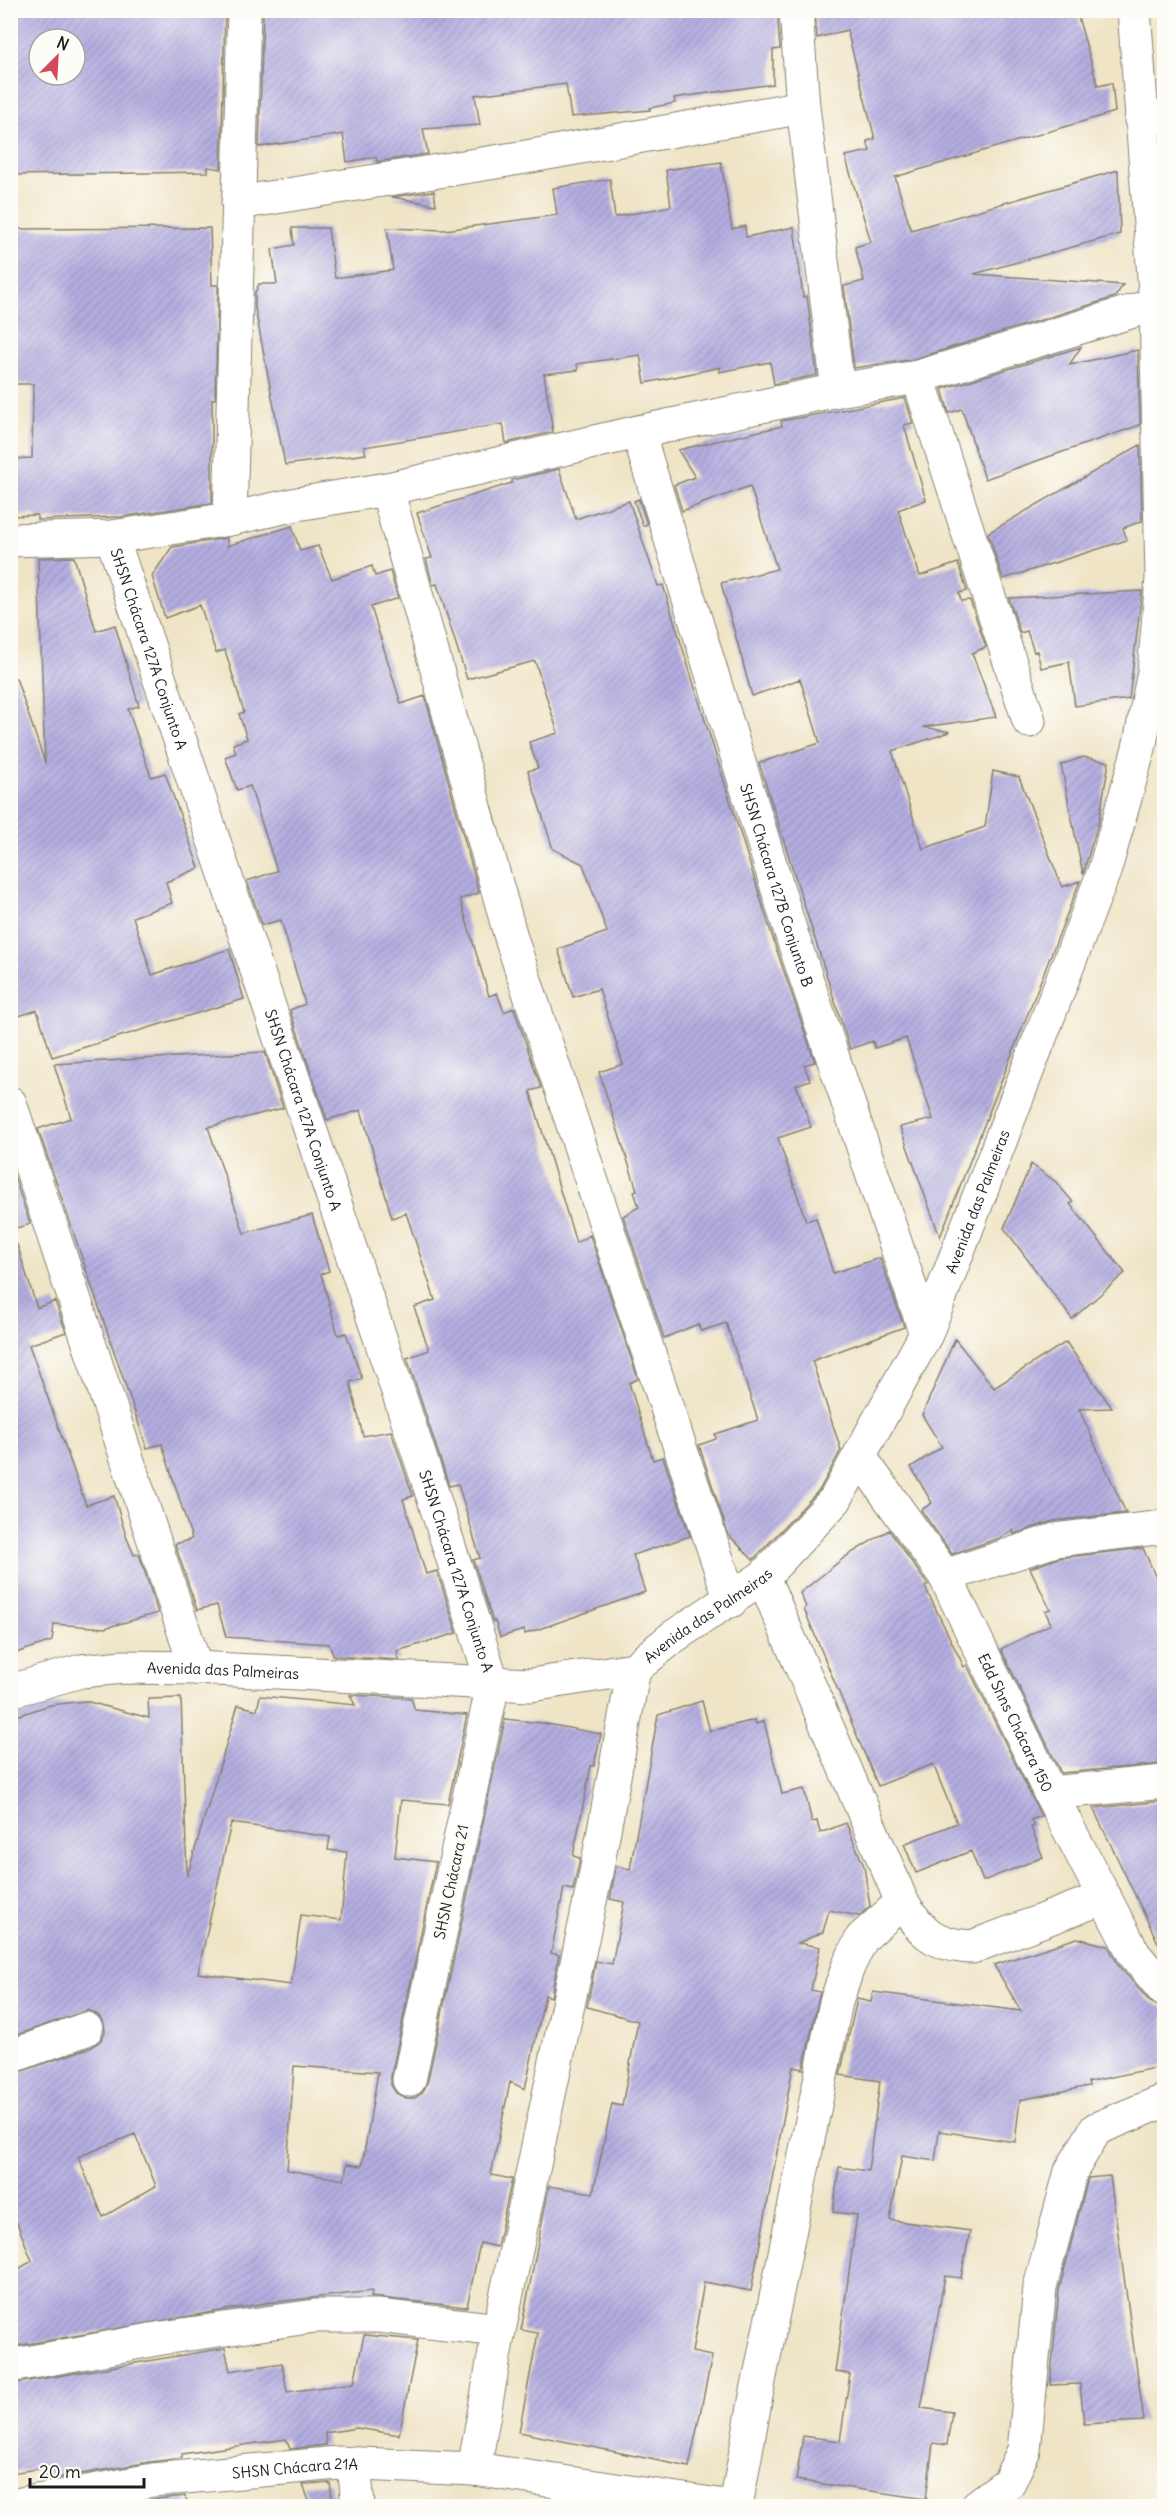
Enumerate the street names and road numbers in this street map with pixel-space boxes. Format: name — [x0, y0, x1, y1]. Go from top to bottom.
street label: SHSN Chácara 127A Conjunto A — [107, 546, 192, 752]
street label: SHSN Chácara 127B Conjunto B — [736, 781, 818, 989]
street label: SHSN Chácara 127A Conjunto A — [261, 1007, 346, 1213]
street label: Avenida das Palmeiras — [941, 1127, 1013, 1276]
street label: SHSN Chácara 127A Conjunto A — [415, 1467, 498, 1675]
street label: Avenida das Palmeiras — [640, 1564, 776, 1667]
street label: Edd Shns Chácara 150 — [974, 1650, 1057, 1795]
street label: Avenida das Palmeiras — [147, 1658, 300, 1683]
street label: SHSN Chácara 21 — [430, 1823, 472, 1941]
street label: SHSN Chácara 21A — [231, 2453, 359, 2482]

